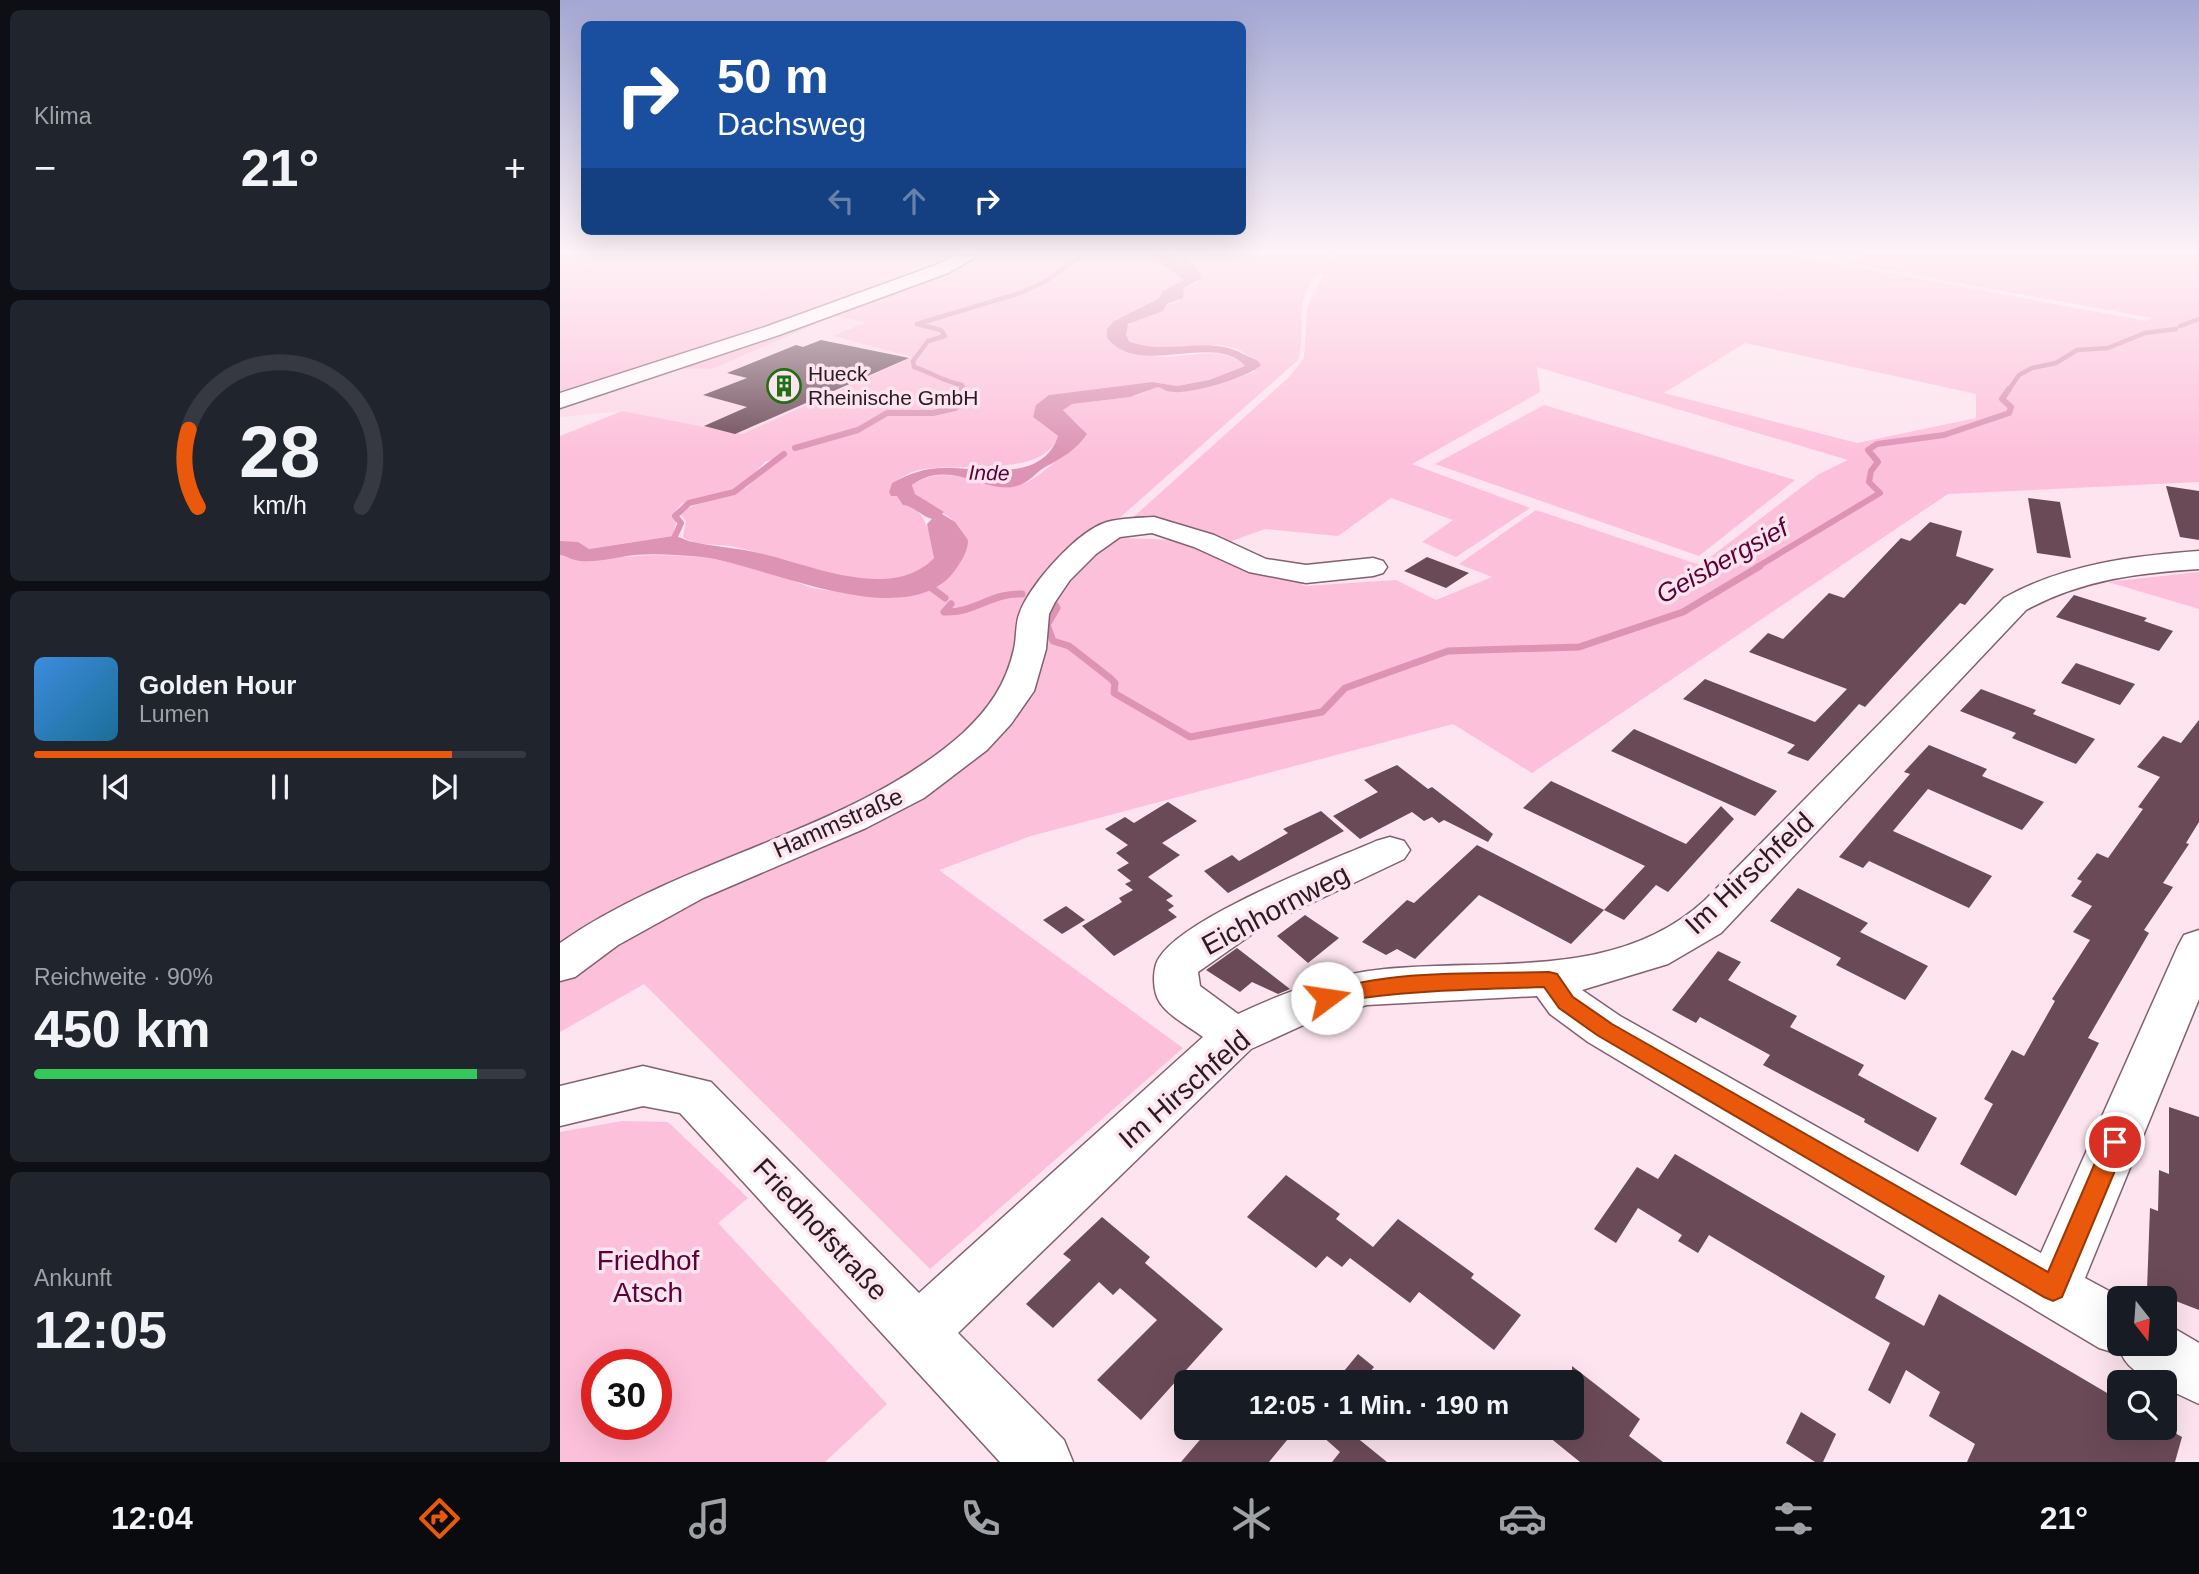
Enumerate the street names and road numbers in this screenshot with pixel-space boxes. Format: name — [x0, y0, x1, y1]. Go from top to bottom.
street label: Hammstraße — [769, 782, 907, 863]
street label: Im Hirschfeld — [1679, 806, 1820, 940]
street label: Eichhornweg — [1196, 858, 1354, 961]
street label: Im Hirschfeld — [1113, 1024, 1256, 1155]
street label: Friedhofstraße — [747, 1152, 894, 1306]

